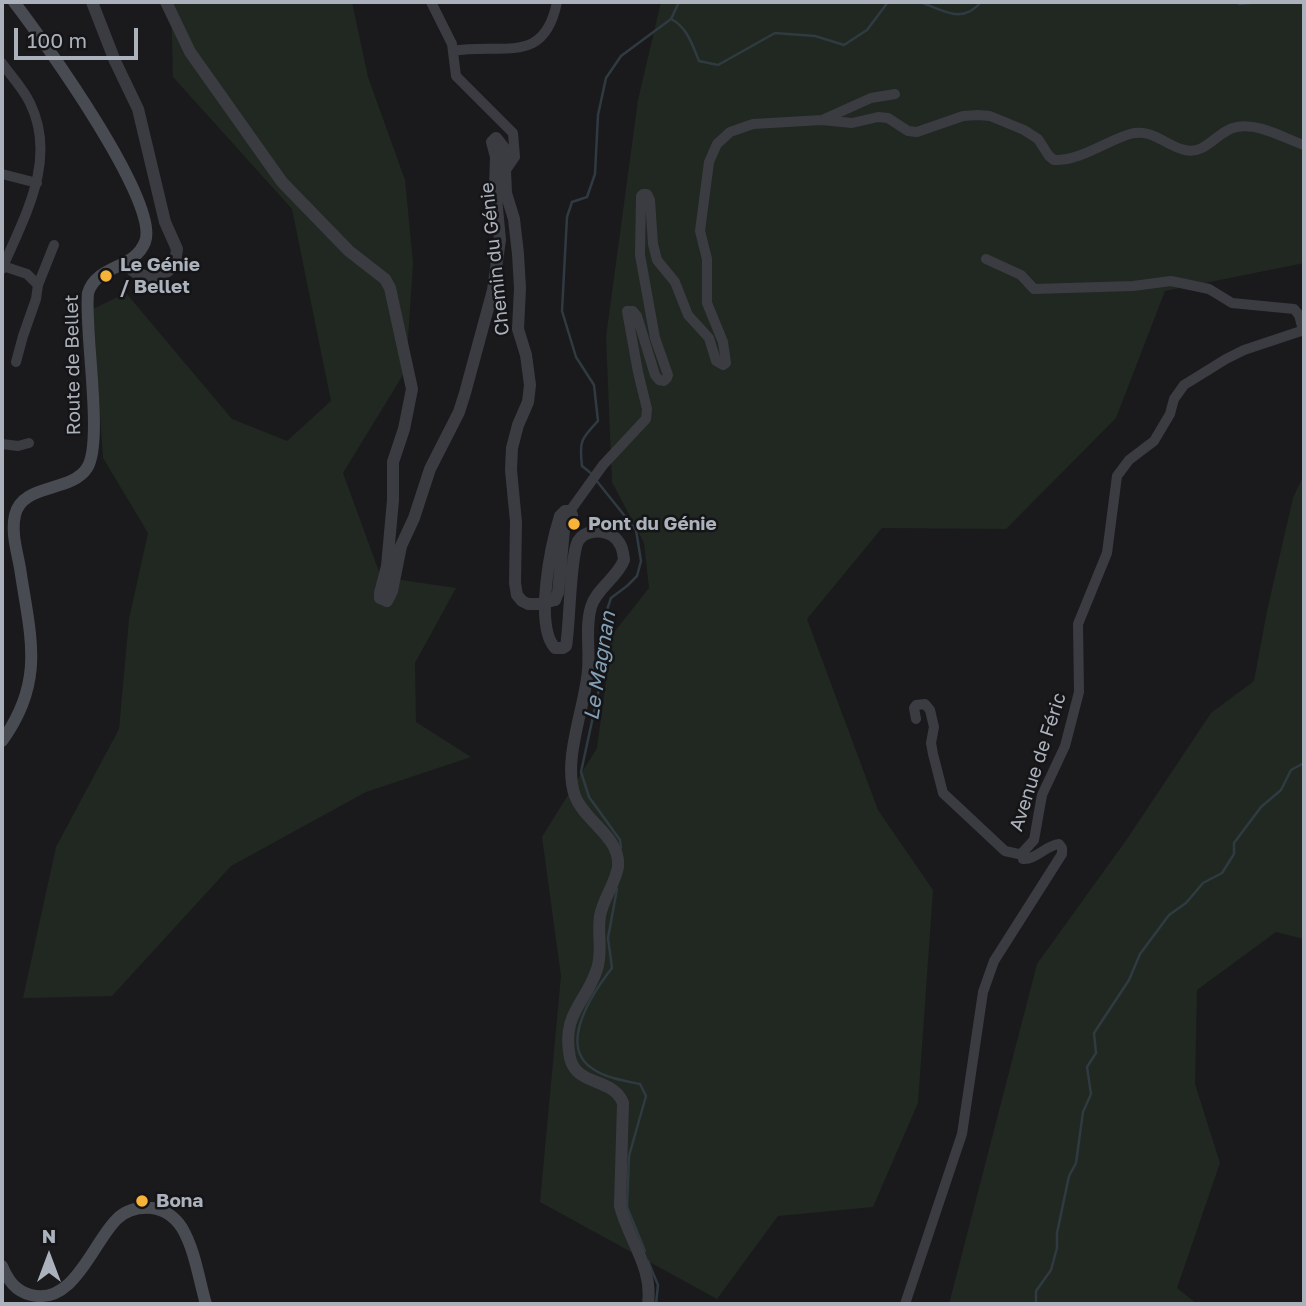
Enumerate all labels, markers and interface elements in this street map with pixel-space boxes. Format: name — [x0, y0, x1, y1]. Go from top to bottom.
scale bar — [18, 14, 142, 58]
text: 100 m — [27, 27, 87, 53]
street label: Chemin du Génie — [476, 181, 514, 337]
place label: Le Génie / Bellet — [120, 254, 200, 298]
marker: Le Génie / Bellet — [98, 268, 114, 284]
street label: Route de Bellet — [60, 294, 86, 436]
place label: Pont du Génie — [588, 513, 717, 535]
marker: Pont du Génie — [566, 516, 582, 532]
water label: Le Magnan — [579, 610, 621, 722]
street label: Avenue de Féric — [1005, 690, 1071, 834]
place label: Bona — [156, 1190, 203, 1212]
marker: Bona — [134, 1193, 150, 1209]
north arrow — [14, 1222, 84, 1292]
text: N — [42, 1224, 56, 1247]

